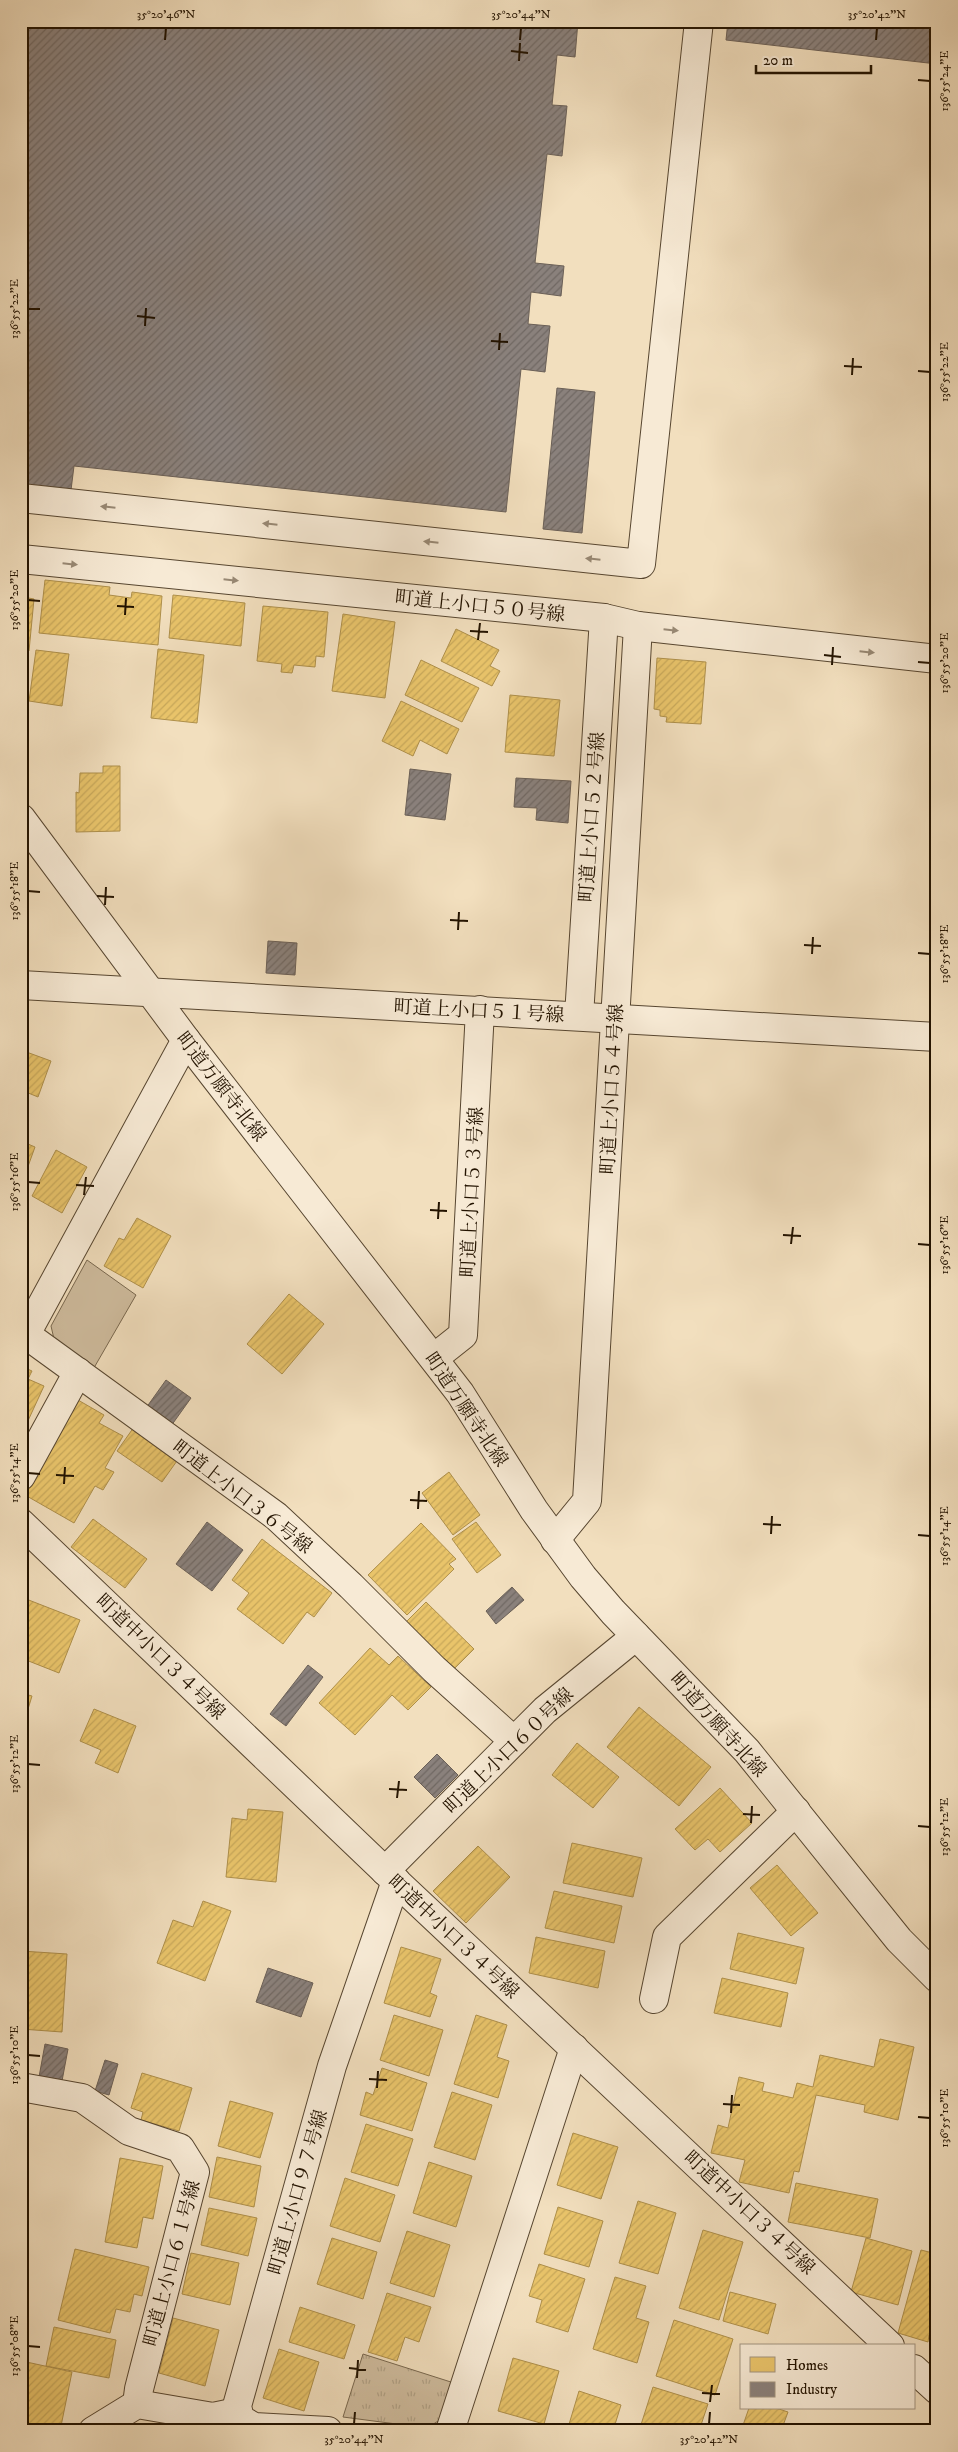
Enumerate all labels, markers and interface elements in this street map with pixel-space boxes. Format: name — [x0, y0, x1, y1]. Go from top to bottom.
text: 35°20'46"N — [137, 7, 195, 22]
text: 35°20'44"N — [491, 7, 551, 22]
text: 35°20'42"N — [848, 7, 906, 22]
scale bar — [756, 42, 870, 74]
text: 136°55'24"E — [937, 50, 952, 112]
text: 20 m — [763, 51, 793, 70]
text: 136°55'22"E — [7, 278, 22, 339]
text: 136°55'22"E — [937, 341, 952, 402]
one-way arrow — [100, 503, 116, 511]
one-way arrow — [262, 520, 278, 528]
one-way arrow — [423, 538, 439, 546]
one-way arrow — [585, 555, 601, 563]
one-way arrow — [62, 560, 78, 568]
text: 136°55'20"E — [7, 569, 22, 630]
one-way arrow — [224, 576, 240, 584]
street label: 町道上小口５０号線 — [394, 586, 566, 627]
one-way arrow — [663, 626, 679, 634]
text: 136°55'20"E — [937, 632, 952, 693]
one-way arrow — [859, 648, 875, 656]
street label: 町道上小口５２号線 — [575, 731, 610, 903]
text: 136°55'18"E — [7, 861, 22, 920]
text: 136°55'18"E — [937, 924, 952, 983]
street label: 町道上小口５１号線 — [393, 996, 565, 1027]
street label: 町道上小口５４号線 — [597, 1003, 628, 1175]
street label: 町道万願寺北線 — [171, 1027, 271, 1146]
street label: 町道上小口５３号線 — [457, 1106, 488, 1278]
text: 136°55'16"E — [7, 1152, 22, 1212]
text: 136°55'16"E — [937, 1215, 952, 1275]
street label: 町道万願寺北線 — [419, 1348, 512, 1471]
street label: 町道上小口３６号線 — [168, 1435, 317, 1559]
text: 136°55'14"E — [7, 1443, 22, 1503]
text: 136°55'14"E — [937, 1506, 952, 1566]
street label: 町道中小口３４号線 — [90, 1589, 229, 1725]
street label: 町道万願寺北線 — [665, 1668, 771, 1782]
street label: 町道上小口６０号線 — [440, 1683, 579, 1819]
text: 136°55'12"E — [7, 1734, 22, 1793]
text: 136°55'12"E — [937, 1797, 952, 1856]
street label: 町道中小口３４号線 — [383, 1870, 523, 2004]
text: 136°55'10"E — [7, 2025, 22, 2085]
text: 136°55'10"E — [937, 2088, 952, 2148]
street label: 町道上小口９７号線 — [264, 2107, 333, 2278]
street label: 町道中小口３４号線 — [679, 2146, 819, 2280]
street label: 町道上小口６１号線 — [139, 2178, 206, 2349]
text: 136°55'08"E — [7, 2315, 22, 2376]
legend — [740, 2344, 916, 2410]
text: Homes — [786, 2356, 828, 2375]
text: Industry — [786, 2380, 838, 2399]
text: 35°20'44"N — [324, 2432, 384, 2447]
text: 35°20'42"N — [680, 2432, 738, 2447]

